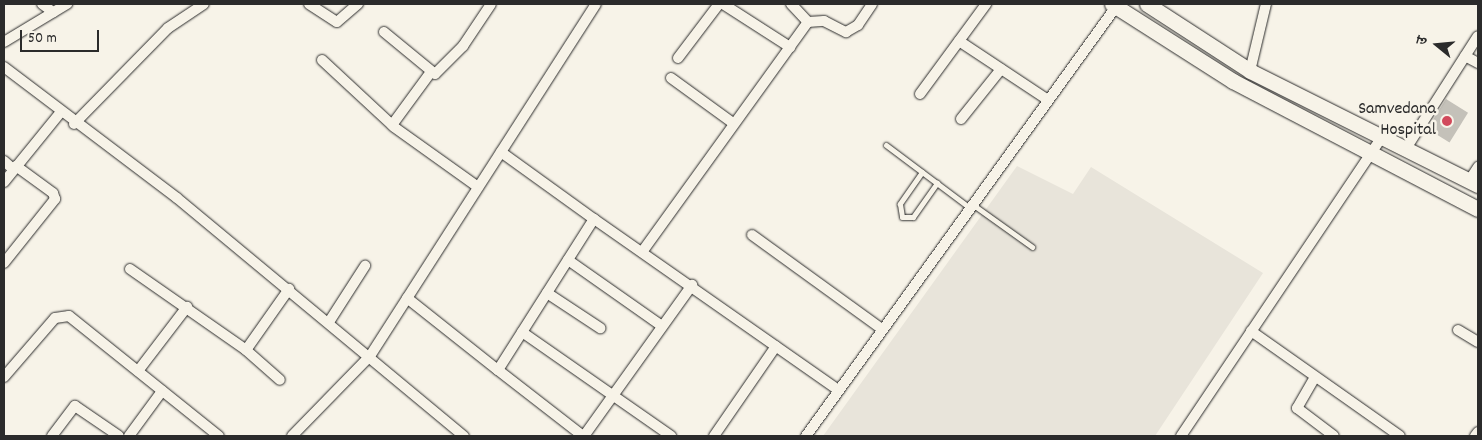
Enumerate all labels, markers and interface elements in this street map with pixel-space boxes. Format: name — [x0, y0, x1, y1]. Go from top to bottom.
scale bar — [22, 20, 101, 52]
north arrow — [1412, 20, 1462, 70]
text: 50 m — [28, 28, 57, 50]
text: उ — [1412, 34, 1433, 47]
place label: Samvedana Hospital — [1358, 100, 1436, 142]
marker: Samvedana Hospital — [1440, 114, 1454, 128]

